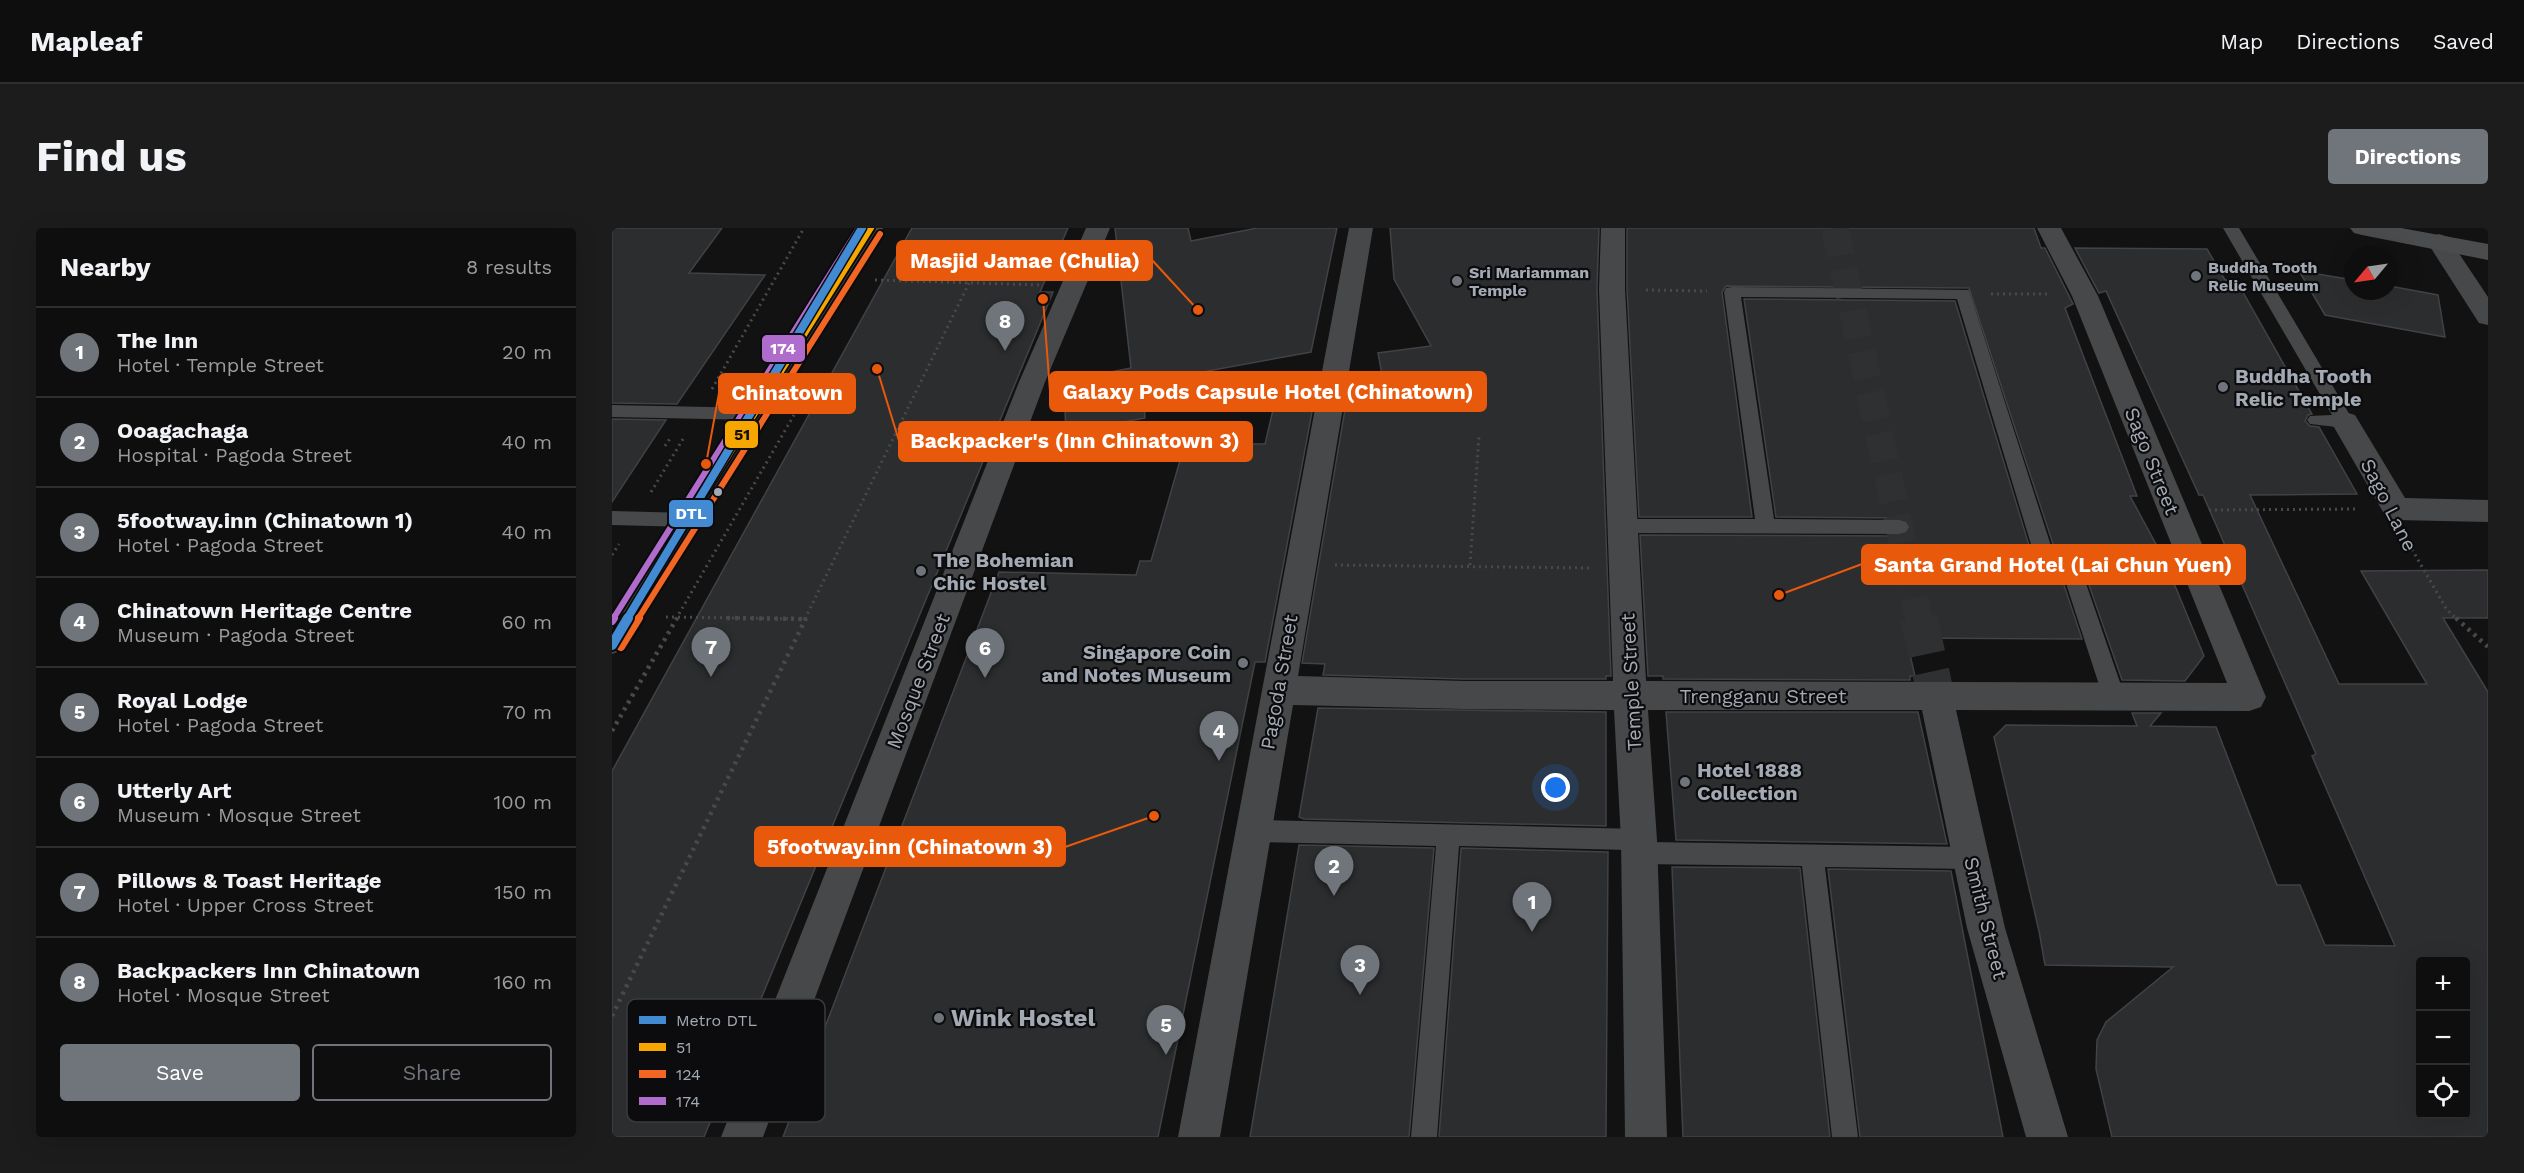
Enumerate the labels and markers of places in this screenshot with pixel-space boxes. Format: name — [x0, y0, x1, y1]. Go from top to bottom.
callout: Masjid Jamae (Chulia) — [897, 241, 1152, 280]
place label: Buddha Tooth Relic Museum — [2208, 258, 2319, 295]
place label: Sri Mariamman Temple — [1469, 263, 1589, 300]
marker: Buddha Tooth Relic Museum — [2189, 269, 2203, 283]
marker: Sri Mariamman Temple — [1450, 274, 1464, 288]
pin: 8 — [986, 302, 1024, 351]
place label: Buddha Tooth Relic Temple — [2235, 364, 2372, 411]
callout: Galaxy Pods Capsule Hotel (Chinatown) — [1050, 372, 1486, 411]
callout: Chinatown — [719, 374, 855, 413]
marker: Buddha Tooth Relic Temple — [2216, 380, 2230, 394]
callout: Backpacker's (Inn Chinatown 3) — [899, 422, 1252, 461]
unlabelled marker — [712, 486, 724, 498]
callout: Santa Grand Hotel (Lai Chun Yuen) — [1862, 545, 2245, 584]
place label: The Bohemian Chic Hostel — [933, 548, 1074, 595]
marker: The Bohemian Chic Hostel — [914, 564, 928, 578]
pin: 7 — [692, 628, 730, 677]
pin: 6 — [966, 628, 1004, 678]
place label: Singapore Coin and Notes Museum — [1042, 640, 1231, 687]
marker: Singapore Coin and Notes Museum — [1236, 656, 1250, 670]
pin: 4 — [1200, 712, 1238, 761]
place label: Hotel 1888 Collection — [1697, 758, 1802, 805]
marker: Hotel 1888 Collection — [1678, 775, 1692, 789]
callout: 5footway.inn (Chinatown 3) — [755, 827, 1065, 866]
pin: 2 — [1314, 846, 1354, 896]
pin: 1 — [1512, 882, 1552, 932]
pin: 3 — [1340, 946, 1380, 995]
place label: Wink Hostel — [951, 1004, 1096, 1032]
pin: 5 — [1146, 1006, 1186, 1055]
marker: Wink Hostel — [932, 1011, 946, 1025]

